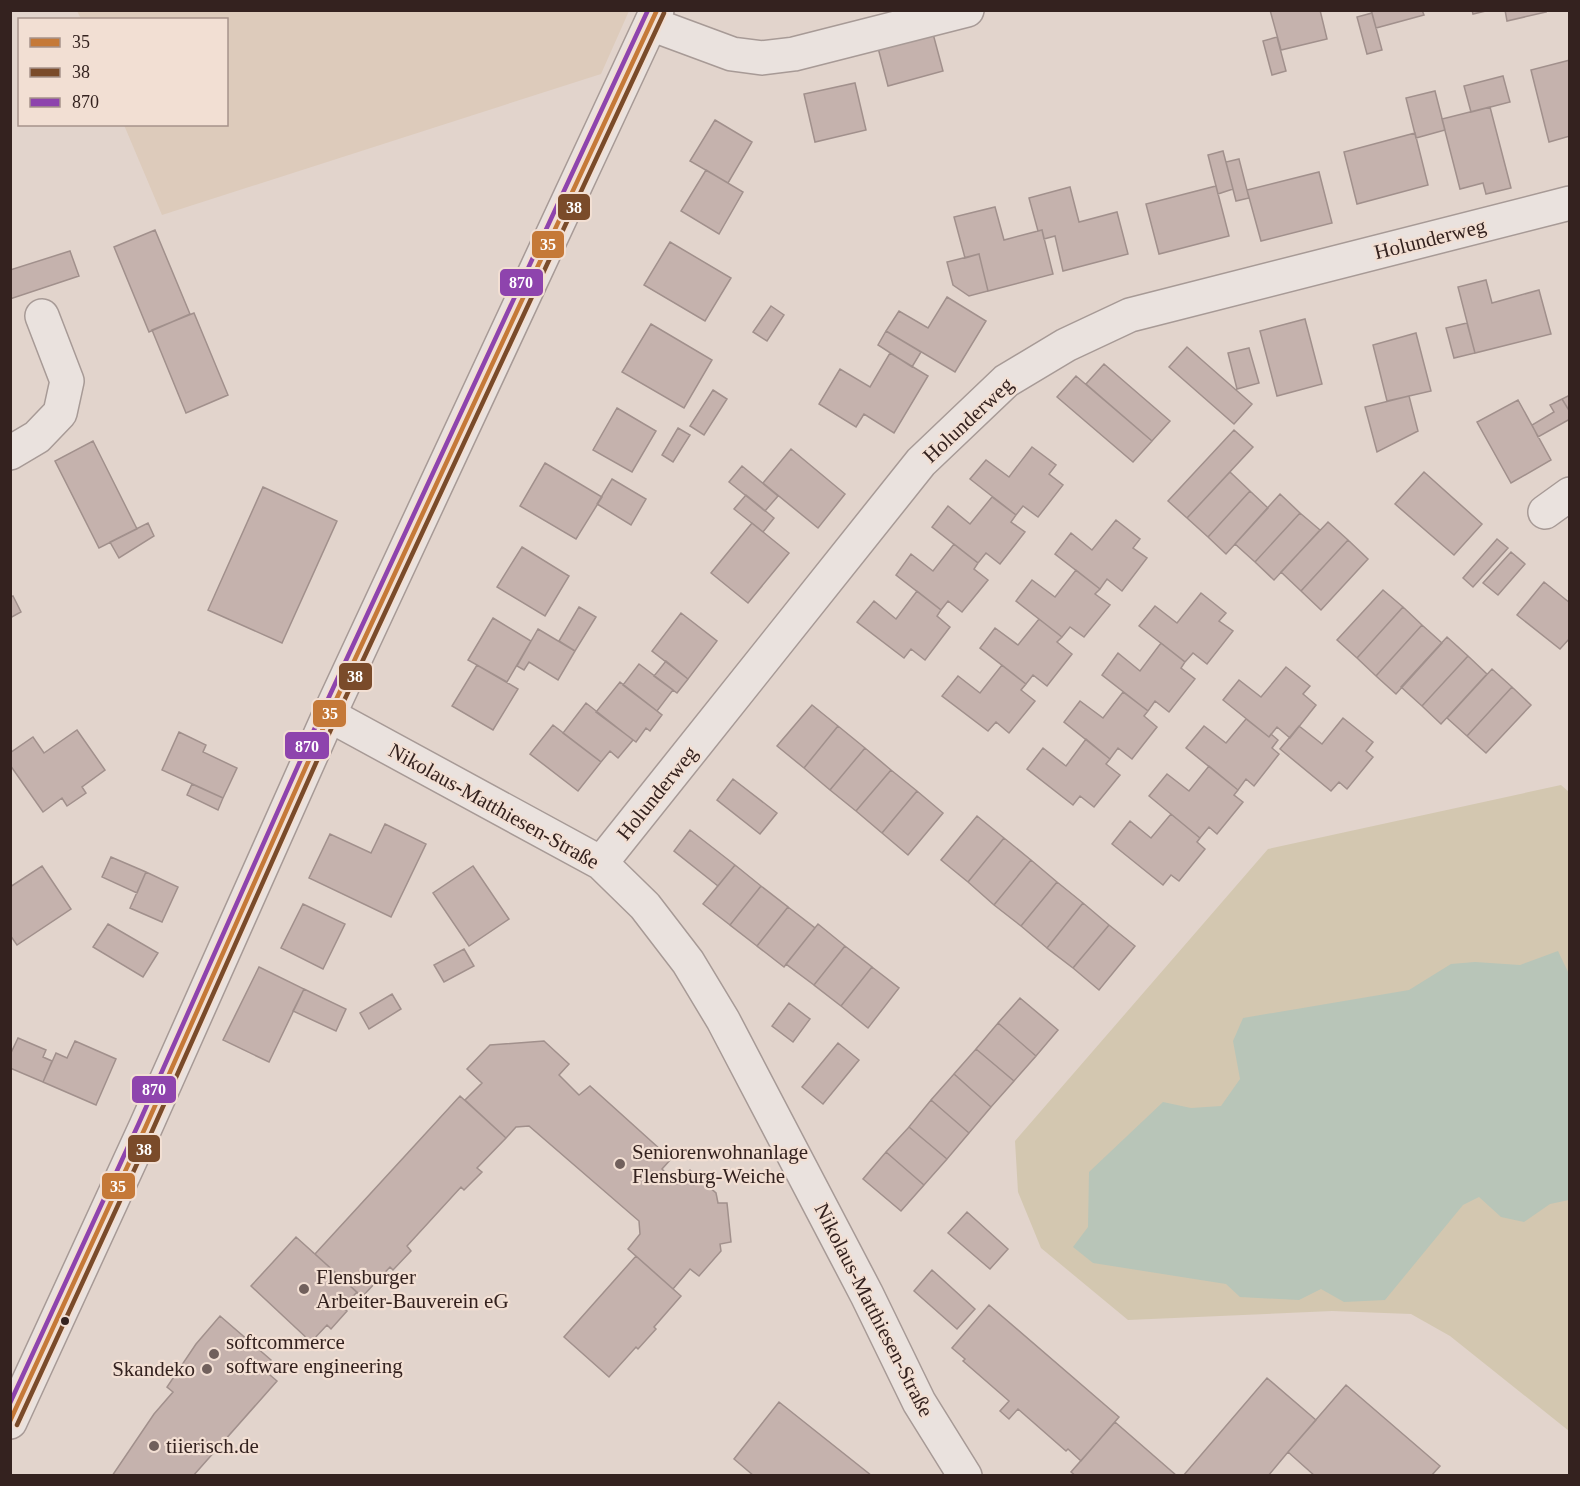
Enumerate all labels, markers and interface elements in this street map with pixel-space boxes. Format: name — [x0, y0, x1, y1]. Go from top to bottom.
legend — [18, 18, 228, 126]
text: 35 — [72, 32, 90, 52]
text: 38 — [72, 62, 90, 82]
text: 870 — [72, 92, 99, 112]
line badge: 38 — [557, 193, 591, 221]
text: 38 — [566, 199, 582, 216]
street label: Holunderweg — [1372, 213, 1489, 264]
line badge: 35 — [531, 230, 565, 259]
text: 35 — [540, 236, 556, 253]
line badge: 870 — [499, 268, 544, 297]
text: 870 — [509, 274, 533, 291]
street label: Holunderweg — [918, 372, 1018, 468]
line badge: 38 — [338, 662, 373, 691]
text: 38 — [347, 668, 363, 685]
line badge: 35 — [312, 699, 347, 728]
text: 35 — [322, 705, 338, 722]
line badge: 870 — [284, 731, 330, 760]
text: 870 — [295, 738, 319, 755]
street label: Nikolaus-Matthiesen-Straße — [385, 738, 603, 874]
street label: Holunderweg — [612, 741, 703, 845]
line badge: 870 — [131, 1075, 177, 1104]
text: 870 — [142, 1081, 166, 1098]
line badge: 38 — [127, 1134, 161, 1163]
place label: Seniorenwohnanlage Flensburg-Weiche — [632, 1140, 808, 1188]
text: 38 — [136, 1141, 152, 1158]
marker: Seniorenwohnanlage Flensburg-Weiche — [613, 1157, 627, 1171]
line badge: 35 — [101, 1172, 136, 1200]
text: 35 — [110, 1178, 126, 1195]
street label: Nikolaus-Matthiesen-Straße — [810, 1199, 938, 1421]
place label: Flensburger Arbeiter-Bauverein eG — [316, 1265, 509, 1313]
marker: Flensburger Arbeiter-Bauverein eG — [297, 1282, 311, 1296]
unlabelled marker — [59, 1315, 71, 1327]
place label: softcommerce software engineering — [226, 1330, 403, 1378]
marker: softcommerce software engineering — [207, 1347, 221, 1361]
place label: Skandeko — [112, 1357, 195, 1381]
marker: Skandeko — [200, 1362, 214, 1376]
place label: tiierisch.de — [166, 1434, 259, 1458]
marker: tiierisch.de — [147, 1439, 161, 1453]

